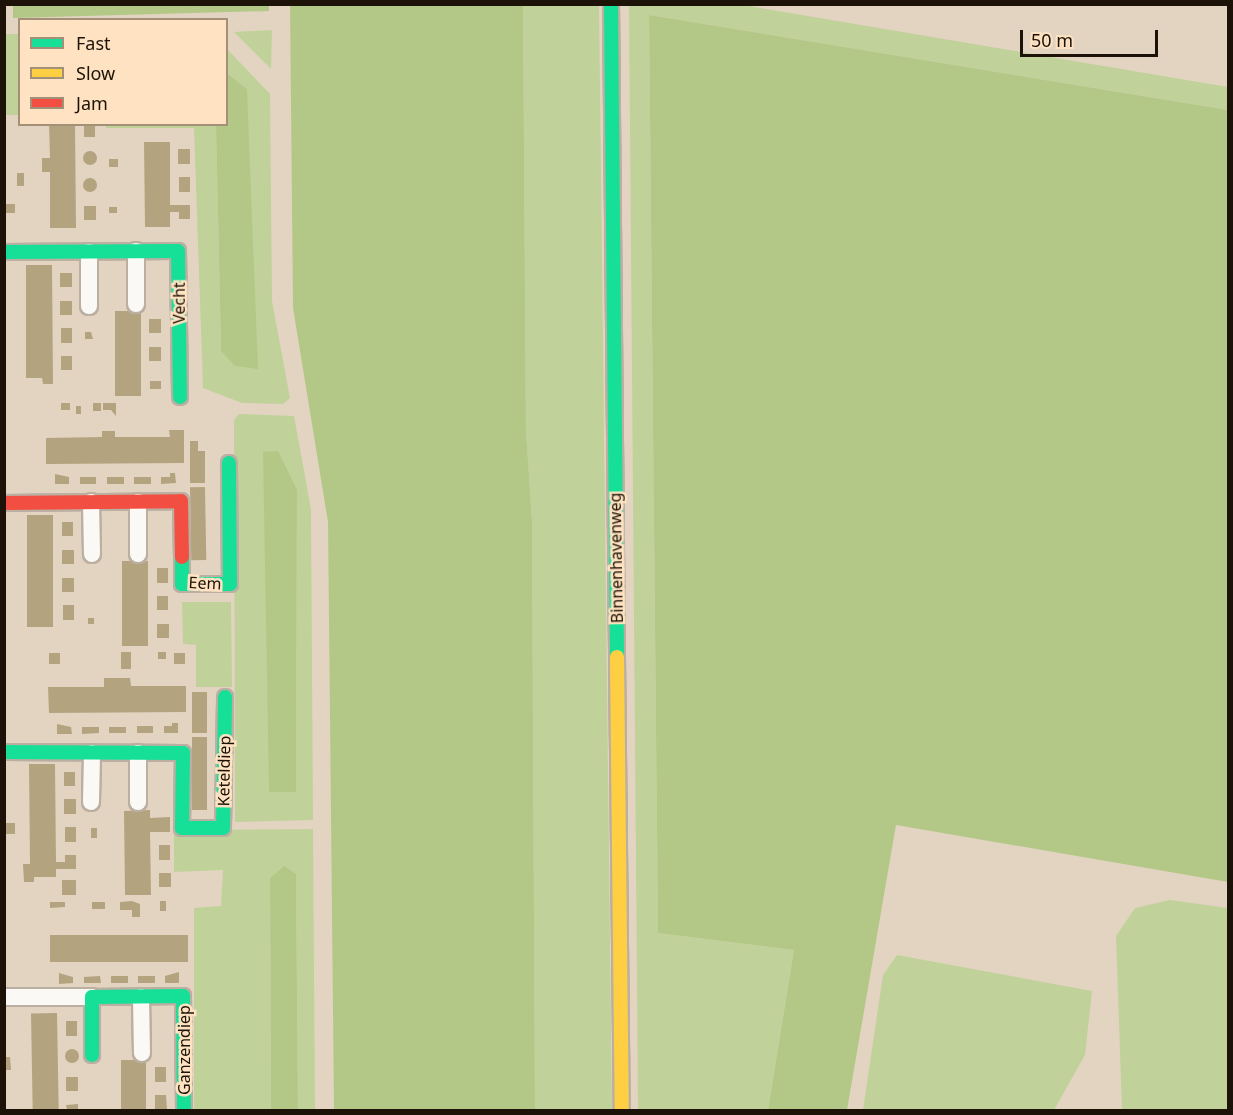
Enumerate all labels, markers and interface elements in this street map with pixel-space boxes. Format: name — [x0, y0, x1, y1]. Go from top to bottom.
legend — [18, 18, 228, 126]
scale bar — [1023, 18, 1161, 56]
text: 50 m — [1031, 28, 1073, 52]
text: Fast — [76, 31, 111, 55]
text: Slow — [76, 61, 115, 85]
text: Jam — [76, 91, 108, 115]
street label: Vecht — [169, 282, 189, 324]
street label: Binnenhavenweg — [605, 493, 627, 623]
street label: Eem — [188, 573, 222, 593]
street label: Keteldiep — [214, 735, 234, 807]
street label: Ganzendiep — [174, 1005, 194, 1095]

